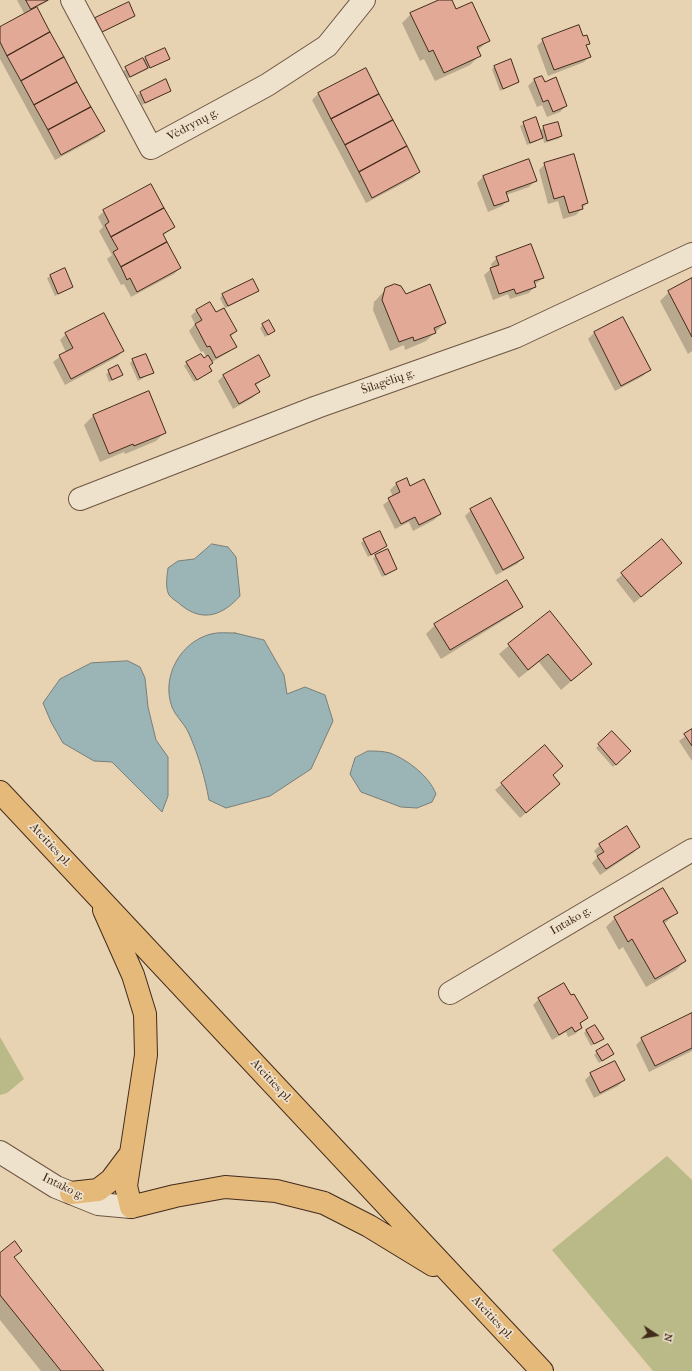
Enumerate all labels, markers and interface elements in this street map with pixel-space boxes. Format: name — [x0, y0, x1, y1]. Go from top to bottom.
street label: Vėdrynų g. — [165, 106, 221, 144]
street label: Šilagėlių g. — [359, 366, 417, 398]
street label: Ateities pl. — [26, 820, 74, 870]
street label: Intako g. — [548, 904, 594, 938]
street label: Ateities pl. — [247, 1056, 295, 1106]
street label: Intako g. — [40, 1171, 86, 1203]
street label: Ateities pl. — [468, 1293, 516, 1343]
north arrow — [636, 1315, 676, 1355]
text: N — [661, 1332, 675, 1343]

